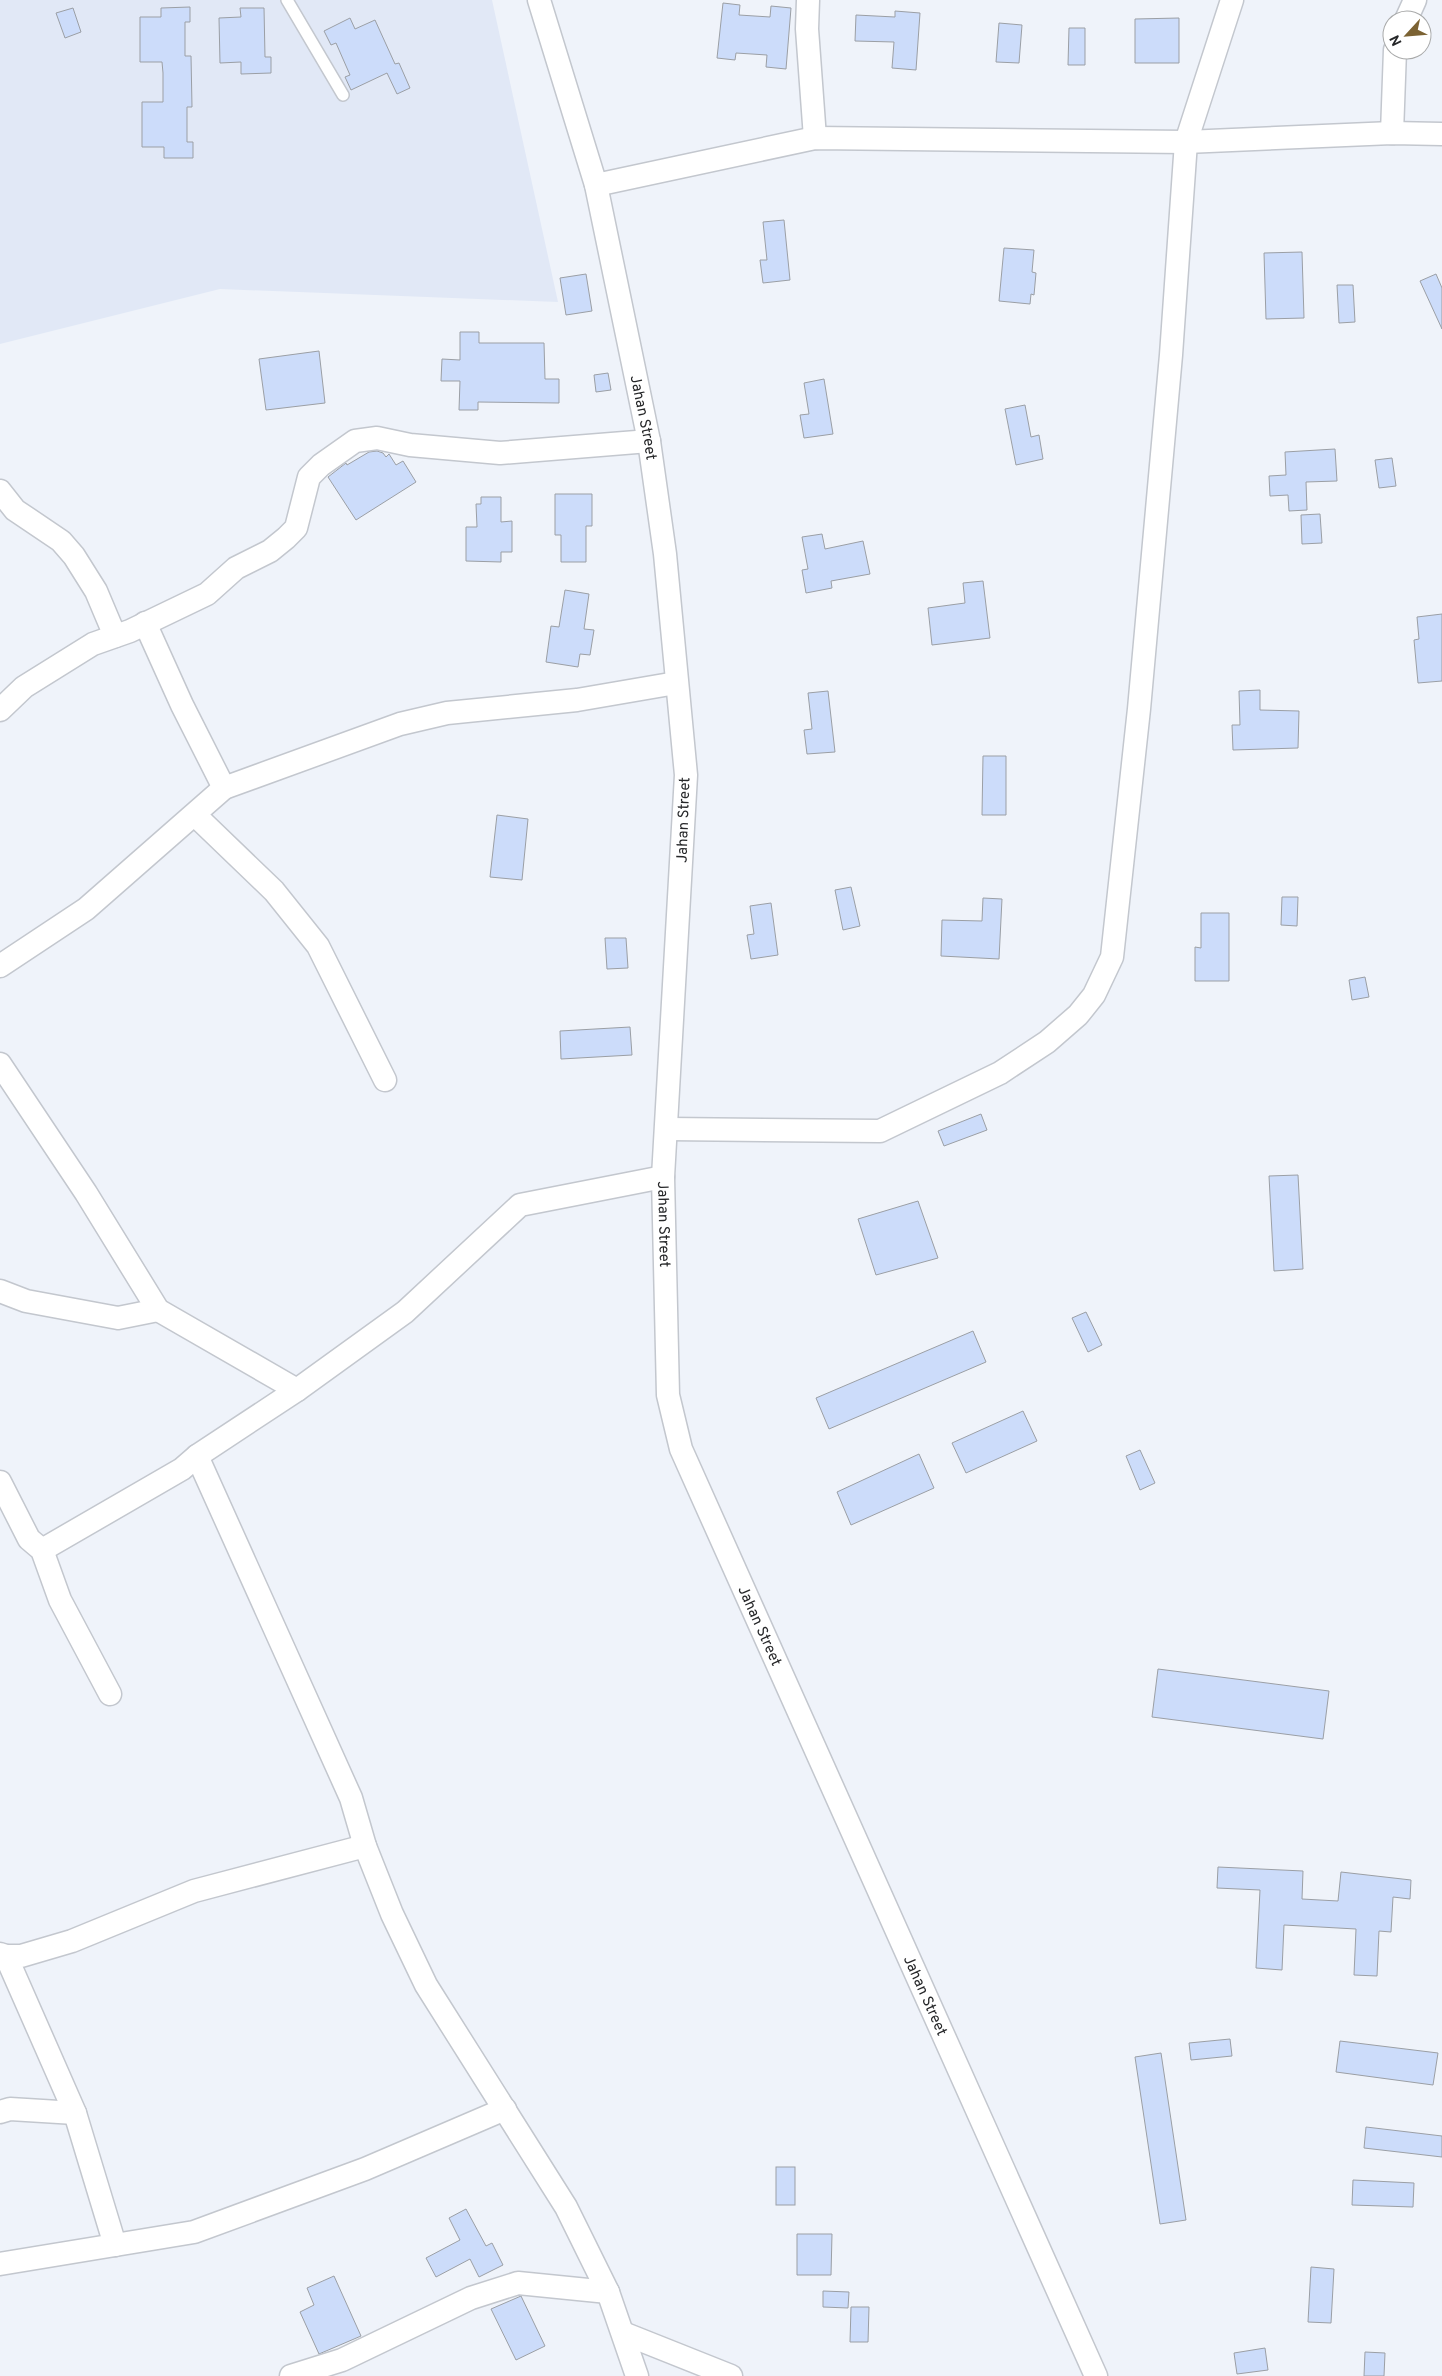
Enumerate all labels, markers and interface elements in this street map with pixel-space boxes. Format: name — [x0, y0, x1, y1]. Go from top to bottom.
north arrow — [1382, 10, 1432, 60]
text: N — [1387, 32, 1407, 48]
street label: Jahan Street — [625, 374, 660, 461]
street label: Jahan Street — [674, 777, 695, 863]
street label: Jahan Street — [652, 1181, 673, 1267]
street label: Jahan Street — [732, 1583, 785, 1669]
street label: Jahan Street — [898, 1953, 950, 2039]

